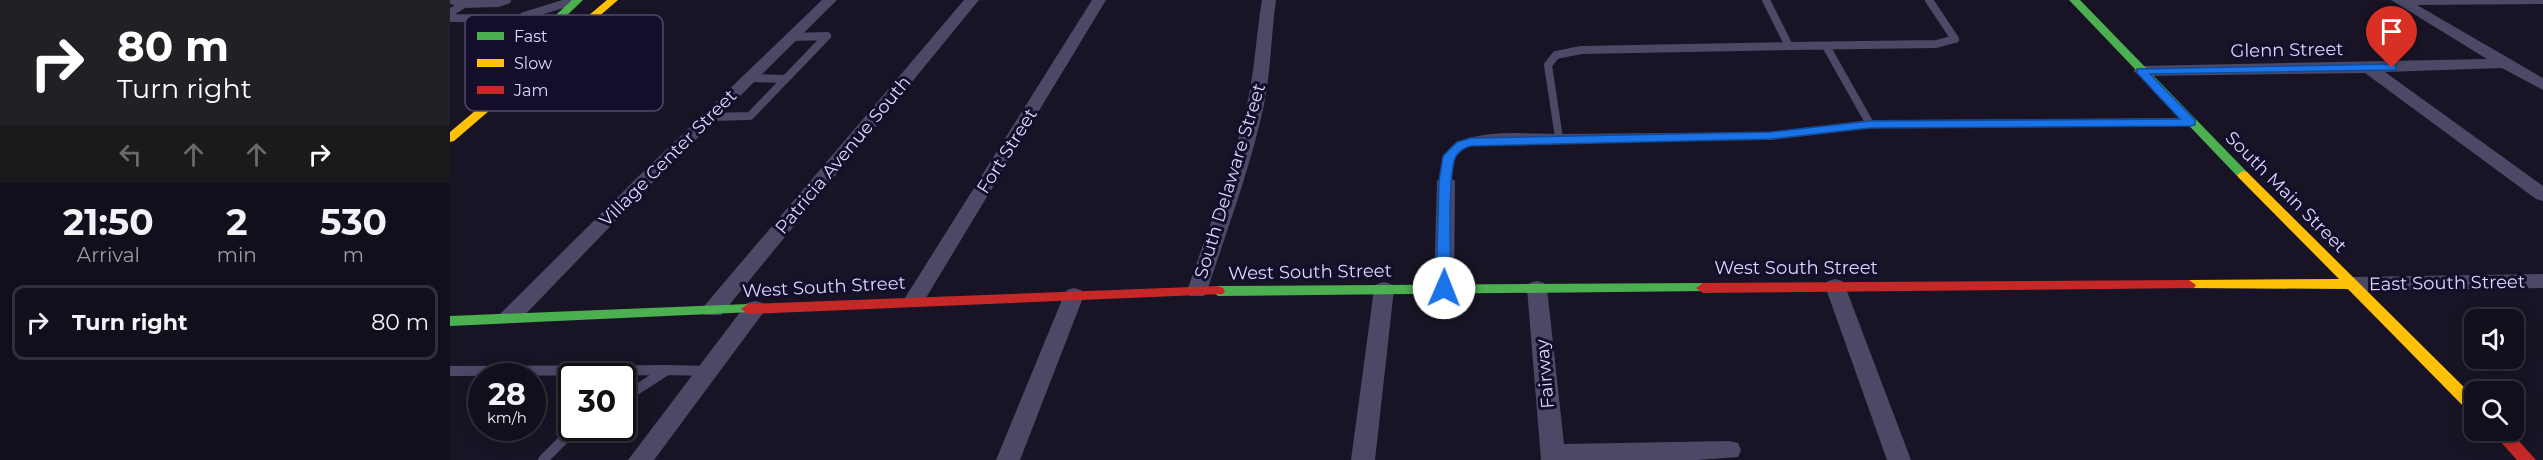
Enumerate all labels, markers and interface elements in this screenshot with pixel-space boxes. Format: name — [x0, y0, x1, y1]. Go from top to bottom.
pin — [2366, 6, 2417, 68]
legend — [465, 15, 663, 111]
icon: arrive — [2375, 15, 2408, 48]
text: 80 m — [117, 20, 229, 72]
icon: right — [18, 24, 96, 102]
text: Fast — [514, 27, 548, 46]
street label: Glenn Street — [2230, 38, 2344, 62]
text: Slow — [514, 54, 552, 73]
text: Turn right — [117, 72, 252, 105]
street label: Patricia Avenue South — [771, 72, 915, 238]
text: Jam — [513, 81, 548, 100]
street label: South Delaware Street — [1190, 81, 1270, 281]
street label: Village Center Street — [595, 85, 741, 231]
street label: Fort Street — [972, 104, 1042, 198]
street label: South Main Street — [2221, 127, 2351, 257]
icon: left — [114, 138, 147, 171]
icon: ahead — [177, 138, 210, 171]
icon: ahead — [240, 138, 273, 171]
icon: right — [303, 138, 336, 171]
text: 21:50 — [63, 200, 154, 244]
text: 2 — [226, 200, 247, 244]
text: 530 — [320, 200, 387, 244]
text: Arrival — [77, 243, 140, 267]
text: min — [217, 243, 257, 267]
text: m — [343, 243, 364, 267]
position arrow — [1412, 256, 1476, 320]
street label: West South Street — [1714, 257, 1878, 279]
street label: West South Street — [1228, 260, 1392, 284]
street label: East South Street — [2369, 271, 2525, 295]
street label: West South Street — [742, 272, 906, 302]
icon: right — [21, 306, 54, 339]
text: Turn right — [72, 309, 187, 336]
text: 80 m — [371, 309, 429, 336]
map controls — [2464, 309, 2524, 441]
button: sound — [2464, 309, 2524, 369]
street label: Fairway — [1531, 338, 1559, 410]
speed limit sign: 30 — [558, 363, 636, 441]
text: 28 — [488, 376, 526, 413]
button: search — [2464, 381, 2524, 441]
text: km/h — [487, 408, 527, 427]

